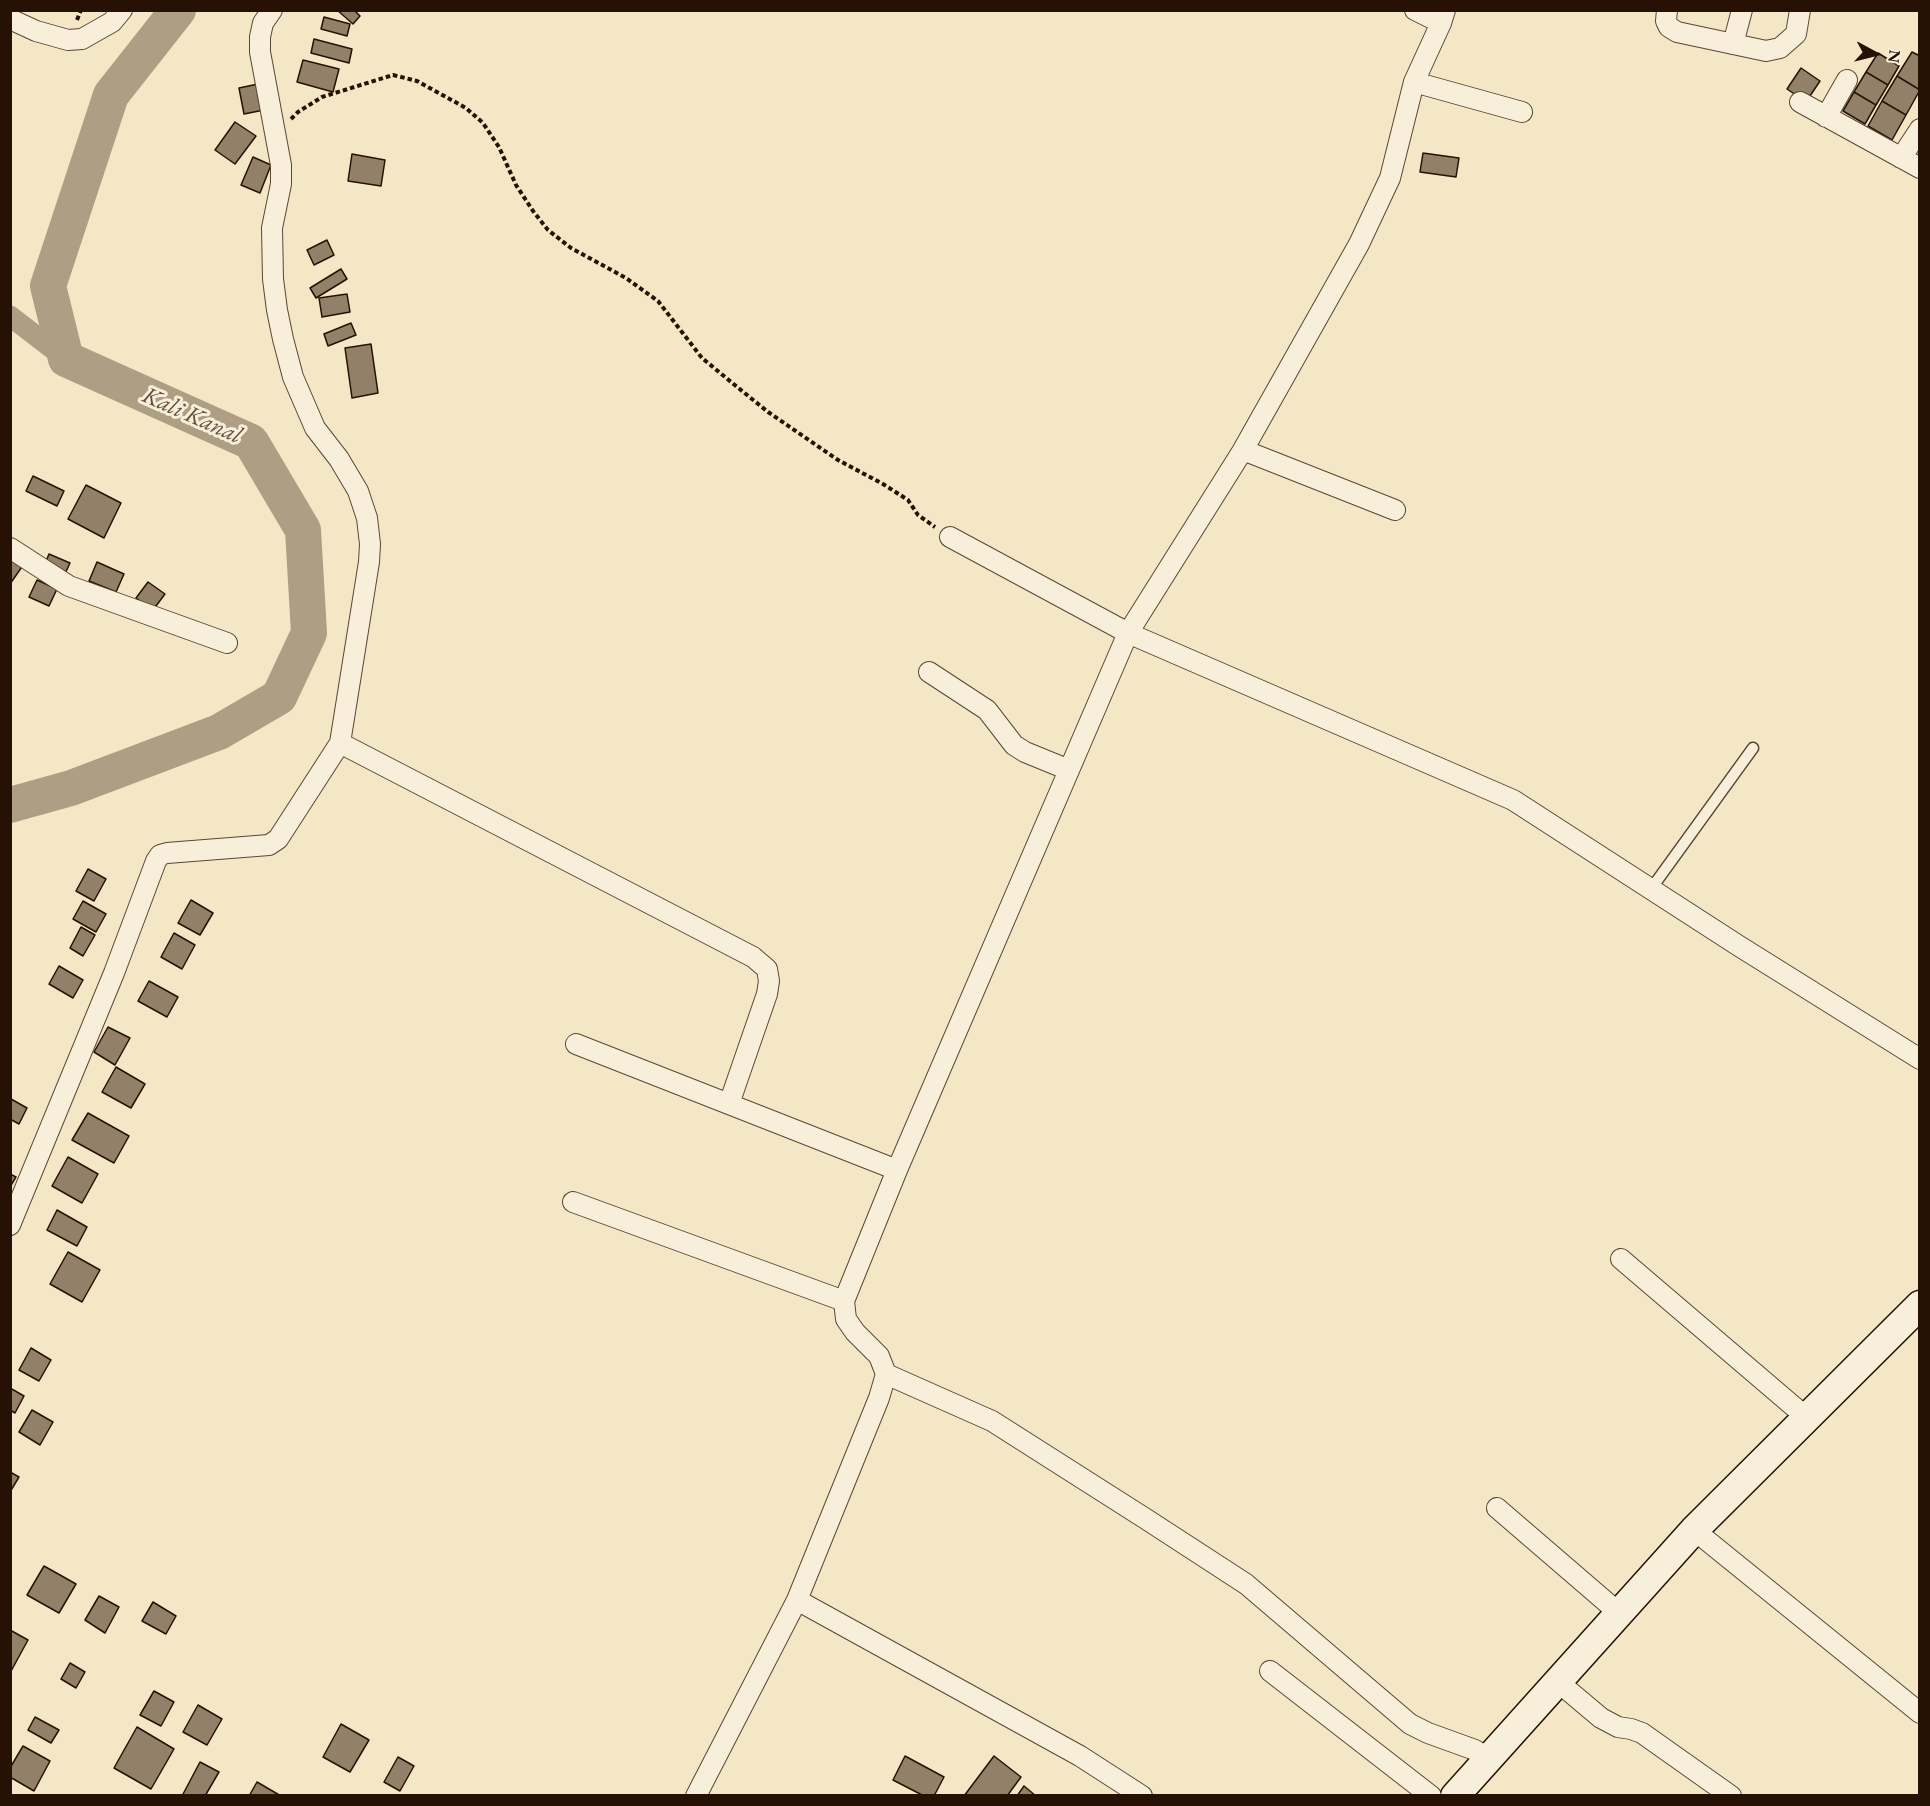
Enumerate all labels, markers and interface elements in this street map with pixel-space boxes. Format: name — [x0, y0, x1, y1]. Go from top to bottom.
north arrow — [1846, 24, 1906, 84]
text: N — [1883, 49, 1906, 64]
water label: Kali Kanal — [138, 381, 246, 451]

